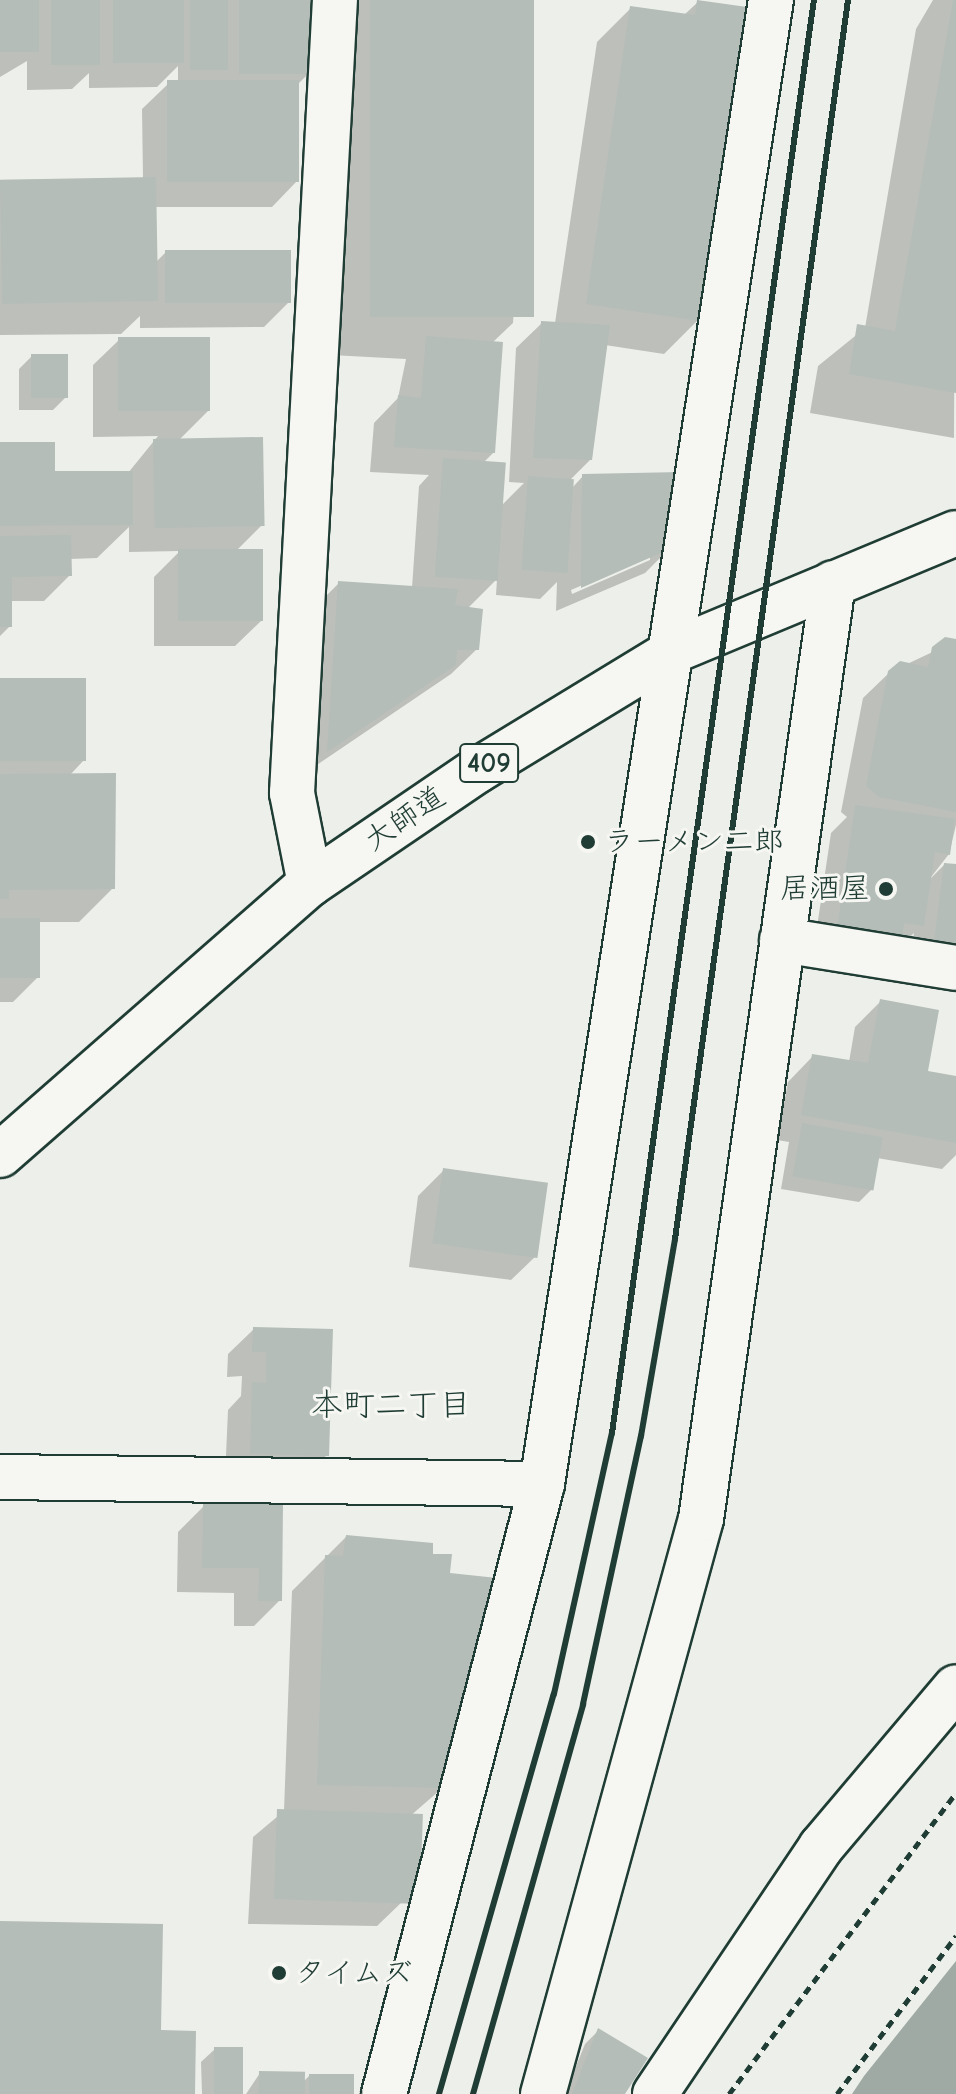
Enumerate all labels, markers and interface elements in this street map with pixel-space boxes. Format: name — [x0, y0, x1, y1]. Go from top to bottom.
road number: 409 — [459, 739, 519, 787]
street label: 大師道 — [358, 779, 452, 859]
place label: ラーメン二郎 — [604, 824, 784, 860]
marker: ラーメン二郎 — [579, 833, 597, 851]
place label: 居酒屋 — [780, 871, 870, 907]
marker: 居酒屋 — [877, 880, 895, 898]
district label: 本町二丁目 — [311, 1386, 471, 1424]
place label: タイムズ — [295, 1955, 415, 1991]
marker: タイムズ — [270, 1964, 288, 1982]

